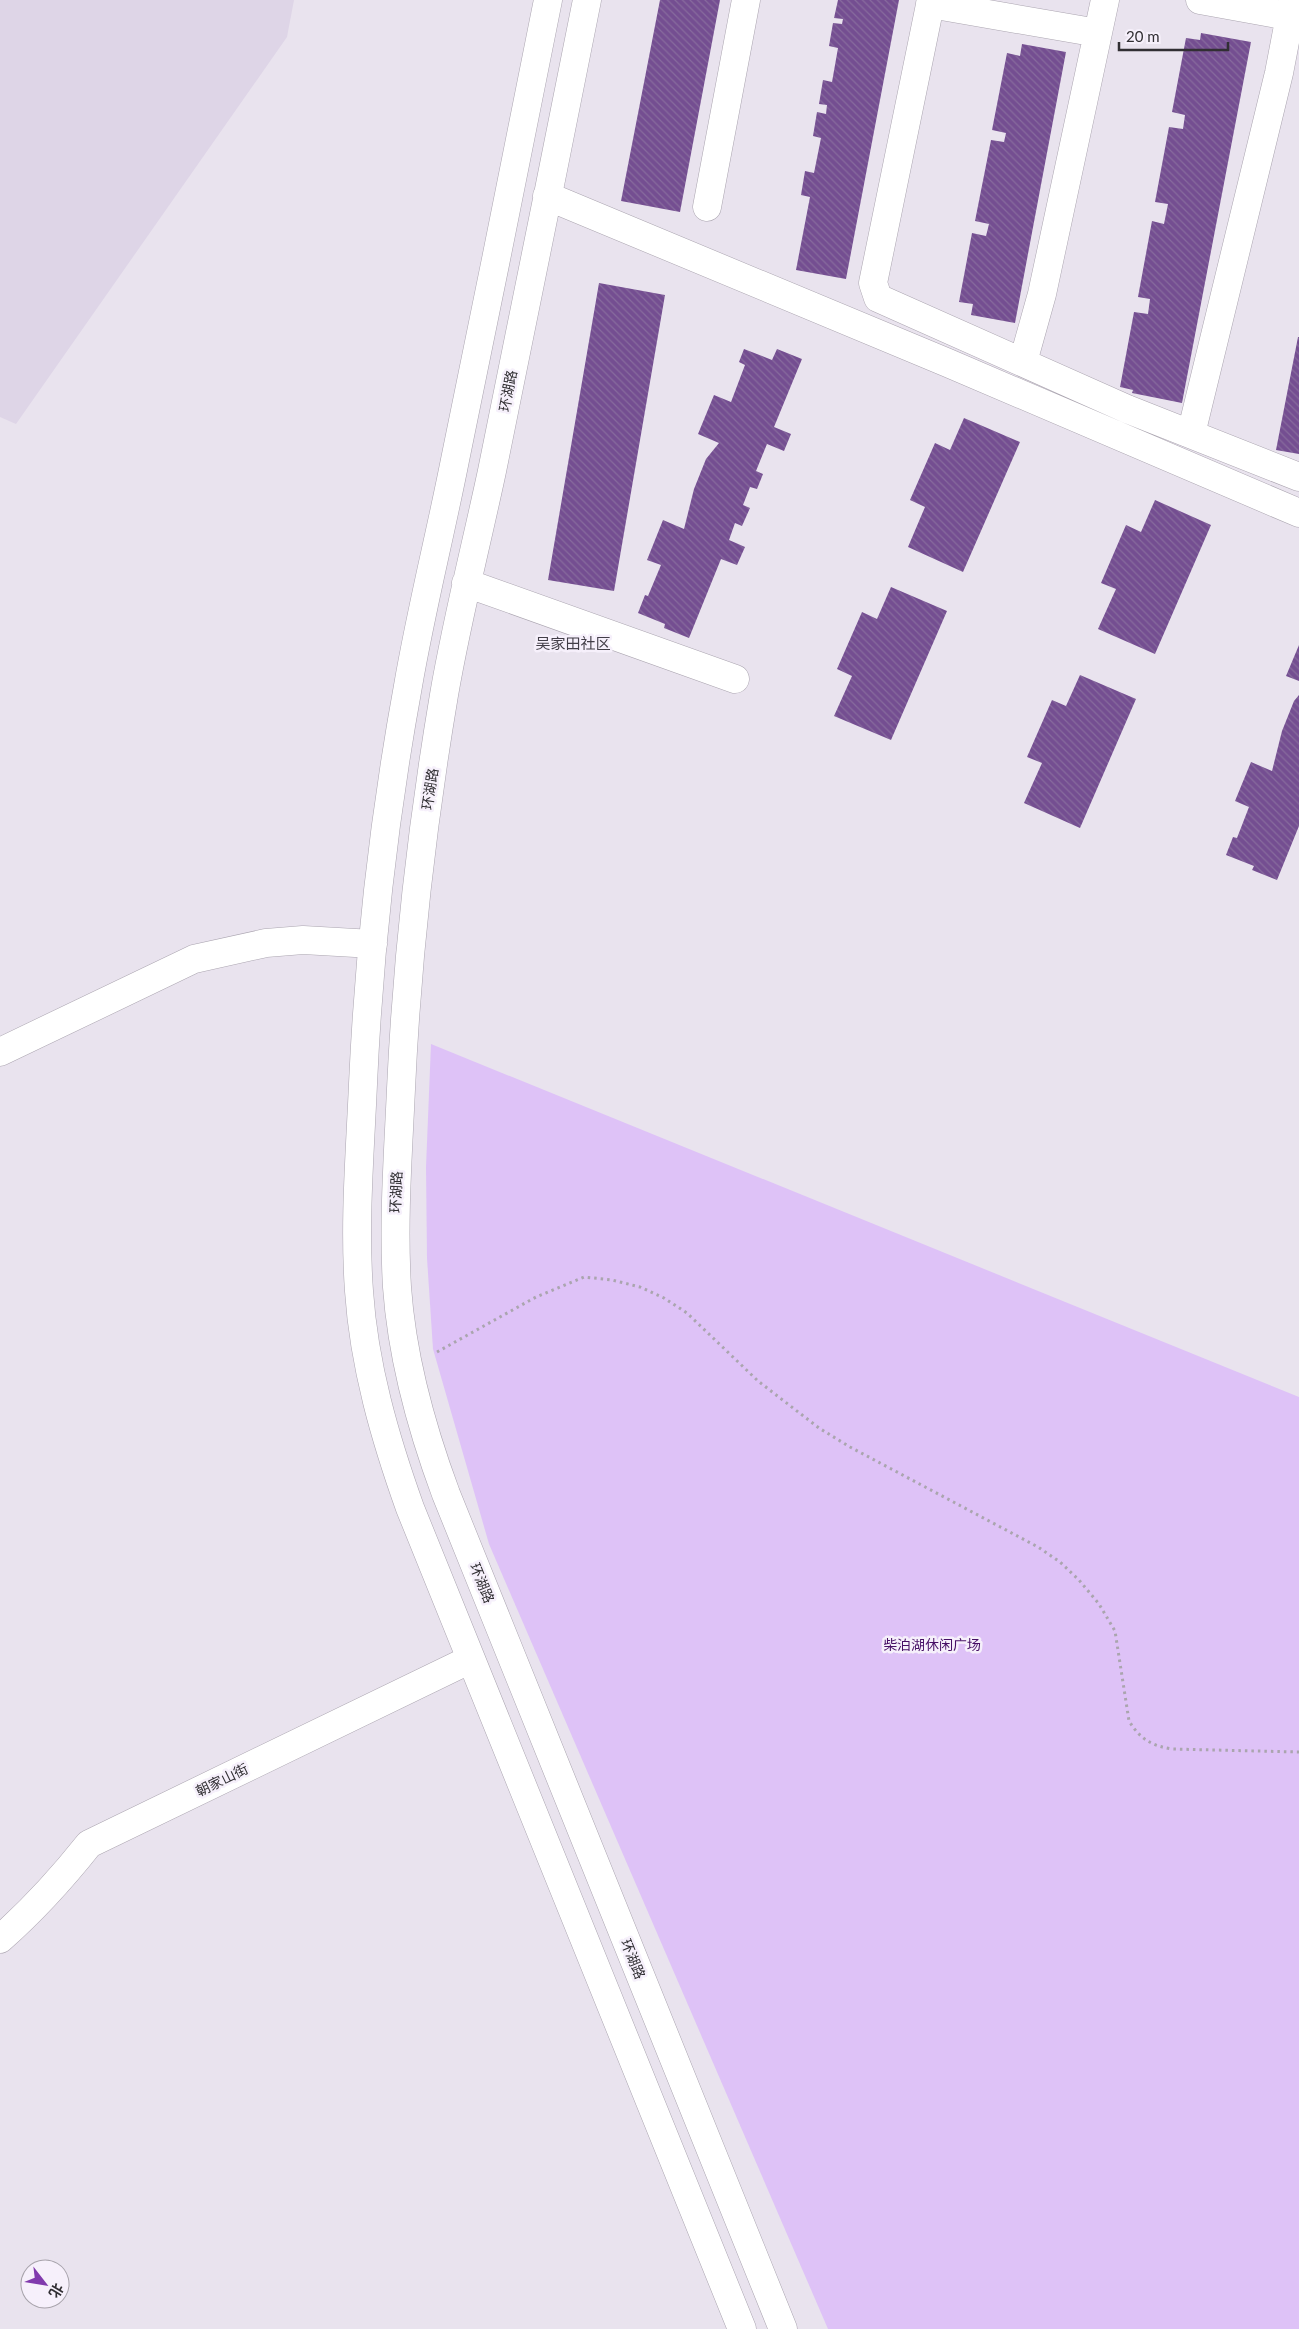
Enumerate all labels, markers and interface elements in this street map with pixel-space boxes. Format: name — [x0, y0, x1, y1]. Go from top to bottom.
scale bar — [1119, 20, 1228, 52]
text: 20 m — [1126, 27, 1160, 45]
street label: 环湖路 — [495, 369, 520, 413]
district label: 吴家田社区 — [535, 634, 611, 652]
street label: 环湖路 — [418, 767, 441, 811]
street label: 环湖路 — [386, 1171, 405, 1213]
street label: 环湖路 — [467, 1560, 498, 1605]
park label: 柴泊湖休闲广场 — [883, 1636, 981, 1653]
street label: 朝家山街 — [193, 1760, 251, 1799]
street label: 环湖路 — [618, 1936, 649, 1981]
north arrow — [20, 2259, 70, 2309]
text: 北 — [46, 2281, 67, 2301]

